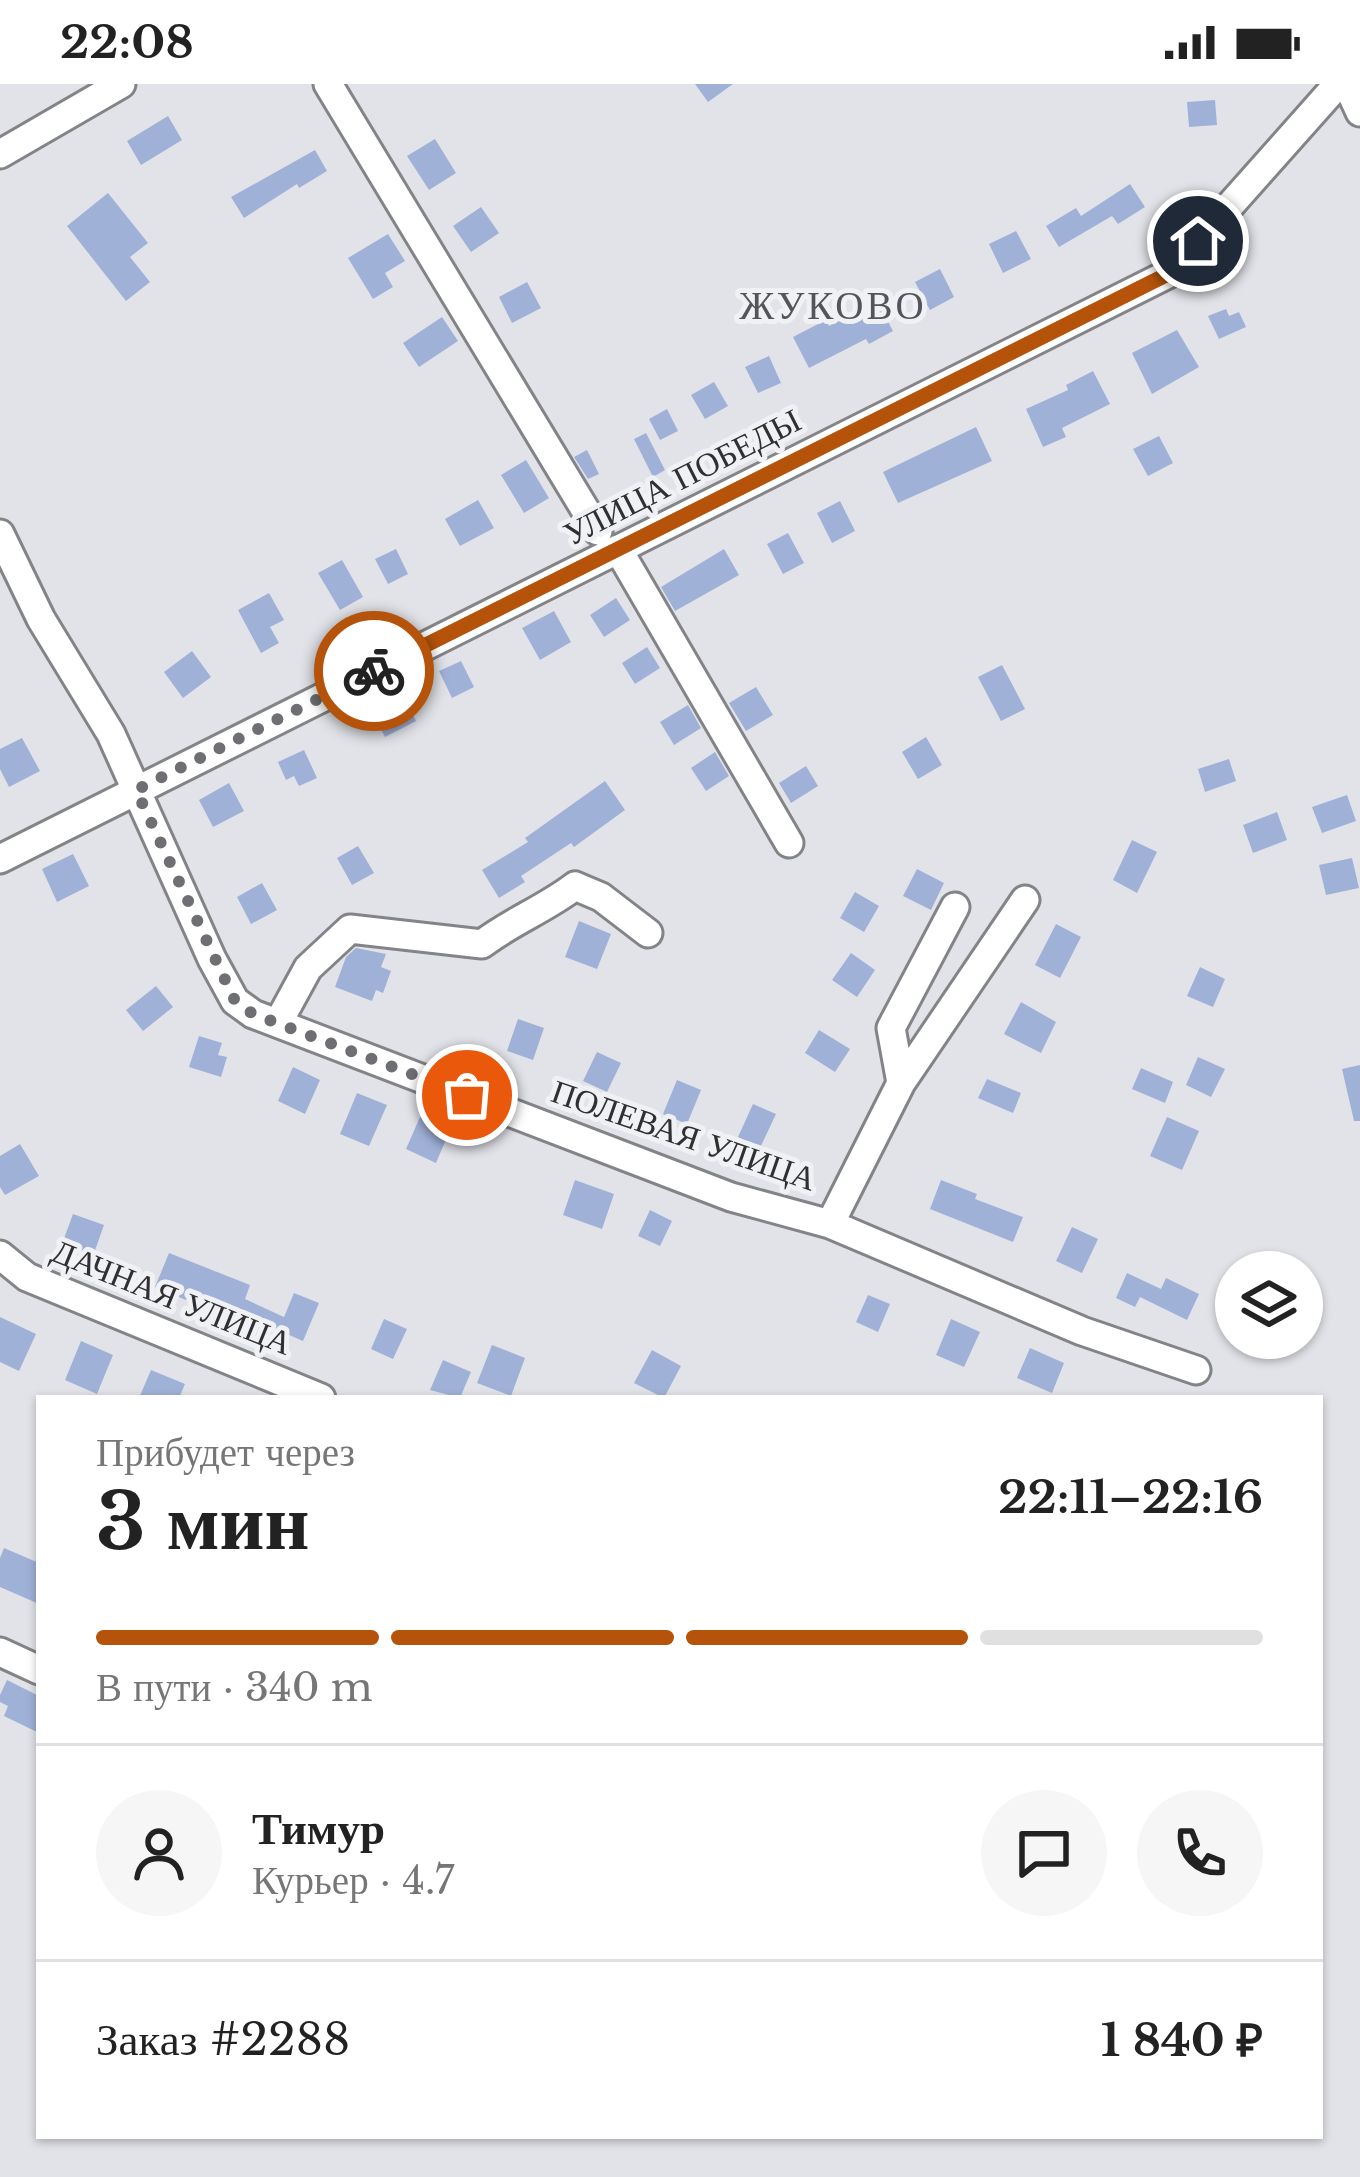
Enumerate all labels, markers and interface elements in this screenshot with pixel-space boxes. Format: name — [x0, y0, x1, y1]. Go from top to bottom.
text: 22:08 — [60, 14, 194, 70]
pin — [1147, 190, 1249, 292]
icon: home — [1165, 208, 1231, 274]
district label: ЖУКОВО — [739, 281, 927, 330]
street label: УЛИЦА ПОБЕДЫ — [556, 399, 808, 555]
courier — [314, 611, 434, 731]
icon: bike — [341, 638, 407, 704]
pin — [416, 1044, 518, 1146]
icon: bag — [434, 1062, 500, 1128]
street label: ПОЛЕВАЯ УЛИЦА — [546, 1070, 822, 1200]
street label: ДАЧНАЯ УЛИЦА — [46, 1230, 298, 1364]
map controls — [1215, 1251, 1323, 1359]
button: layers — [1215, 1251, 1323, 1359]
text: Прибудет через — [96, 1428, 355, 1477]
text: 22:11–22:16 — [998, 1469, 1263, 1525]
text: 3 мин — [96, 1473, 309, 1570]
text: В пути · 340 m — [96, 1663, 373, 1712]
button: person — [96, 1790, 222, 1916]
button: chat — [981, 1790, 1107, 1916]
button: phone — [1137, 1790, 1263, 1916]
text: Тимур — [252, 1800, 385, 1856]
text: Курьер · 4.7 — [252, 1856, 454, 1905]
text: Заказ #2288 — [96, 2011, 350, 2067]
text: 1 840 ₽ — [1101, 2012, 1263, 2068]

